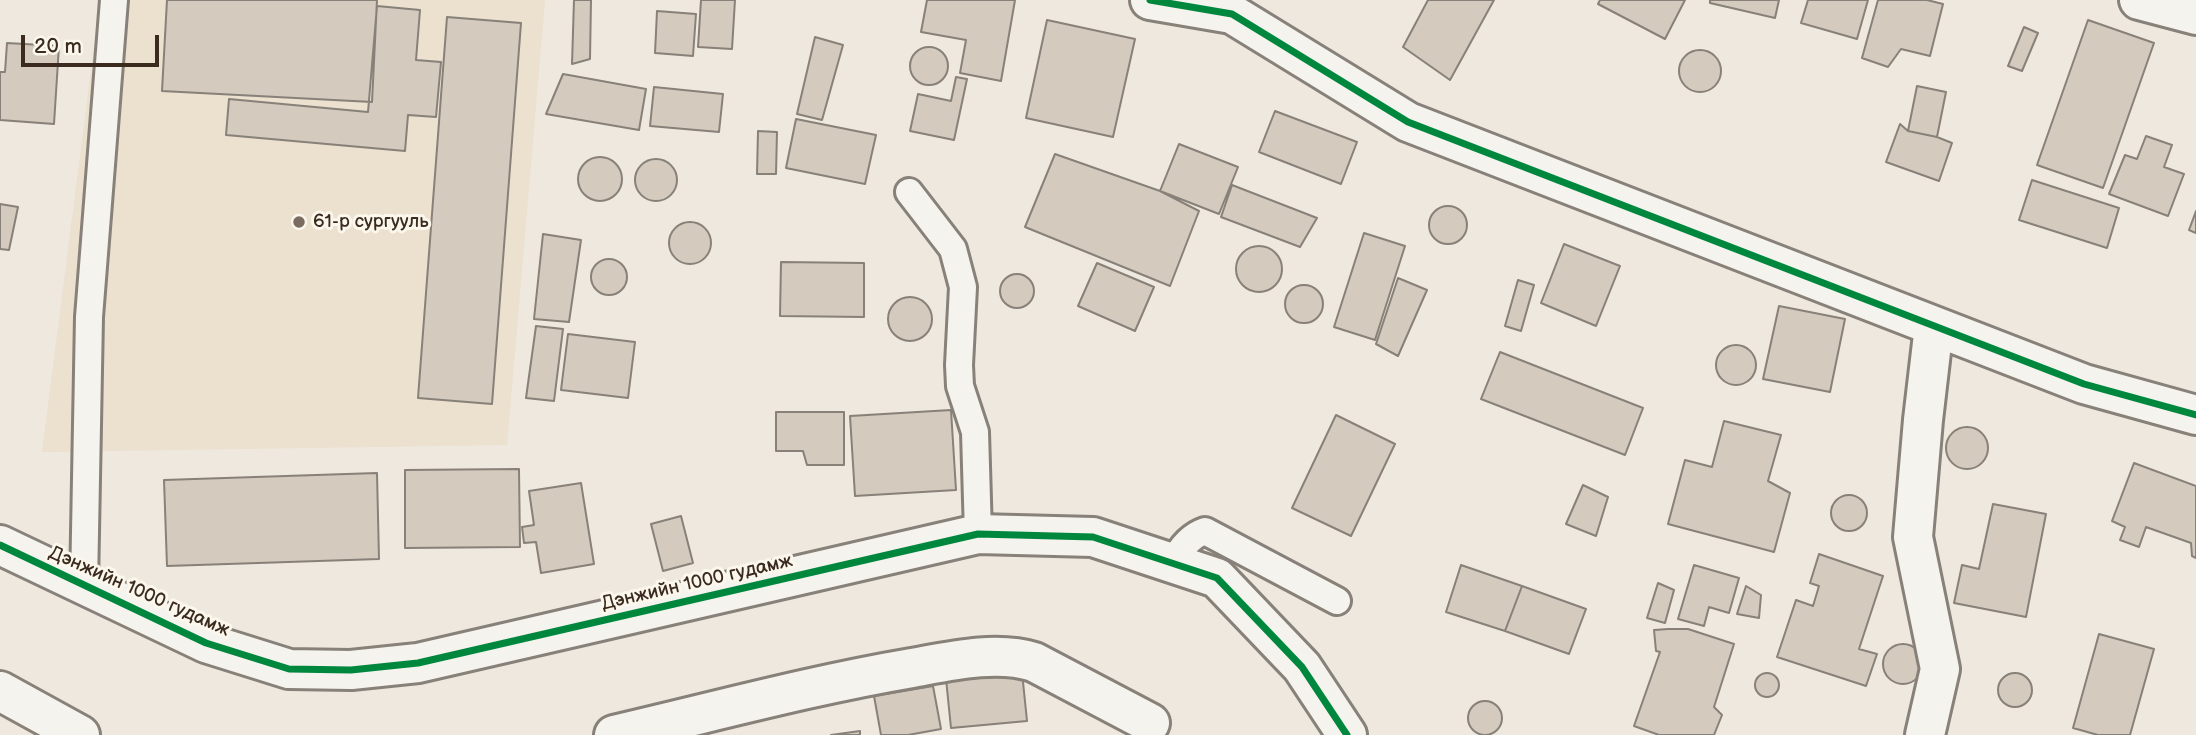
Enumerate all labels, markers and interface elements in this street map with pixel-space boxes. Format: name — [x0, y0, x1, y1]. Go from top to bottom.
scale bar — [24, 21, 163, 65]
text: 20 m — [34, 34, 82, 59]
place label: 61-р сургууль — [313, 211, 429, 233]
marker: 61-р сургууль — [291, 214, 307, 230]
street label: Дэнжийн 1000 гудамж — [45, 542, 233, 642]
street label: Дэнжийн 1000 гудамж — [599, 550, 795, 616]

